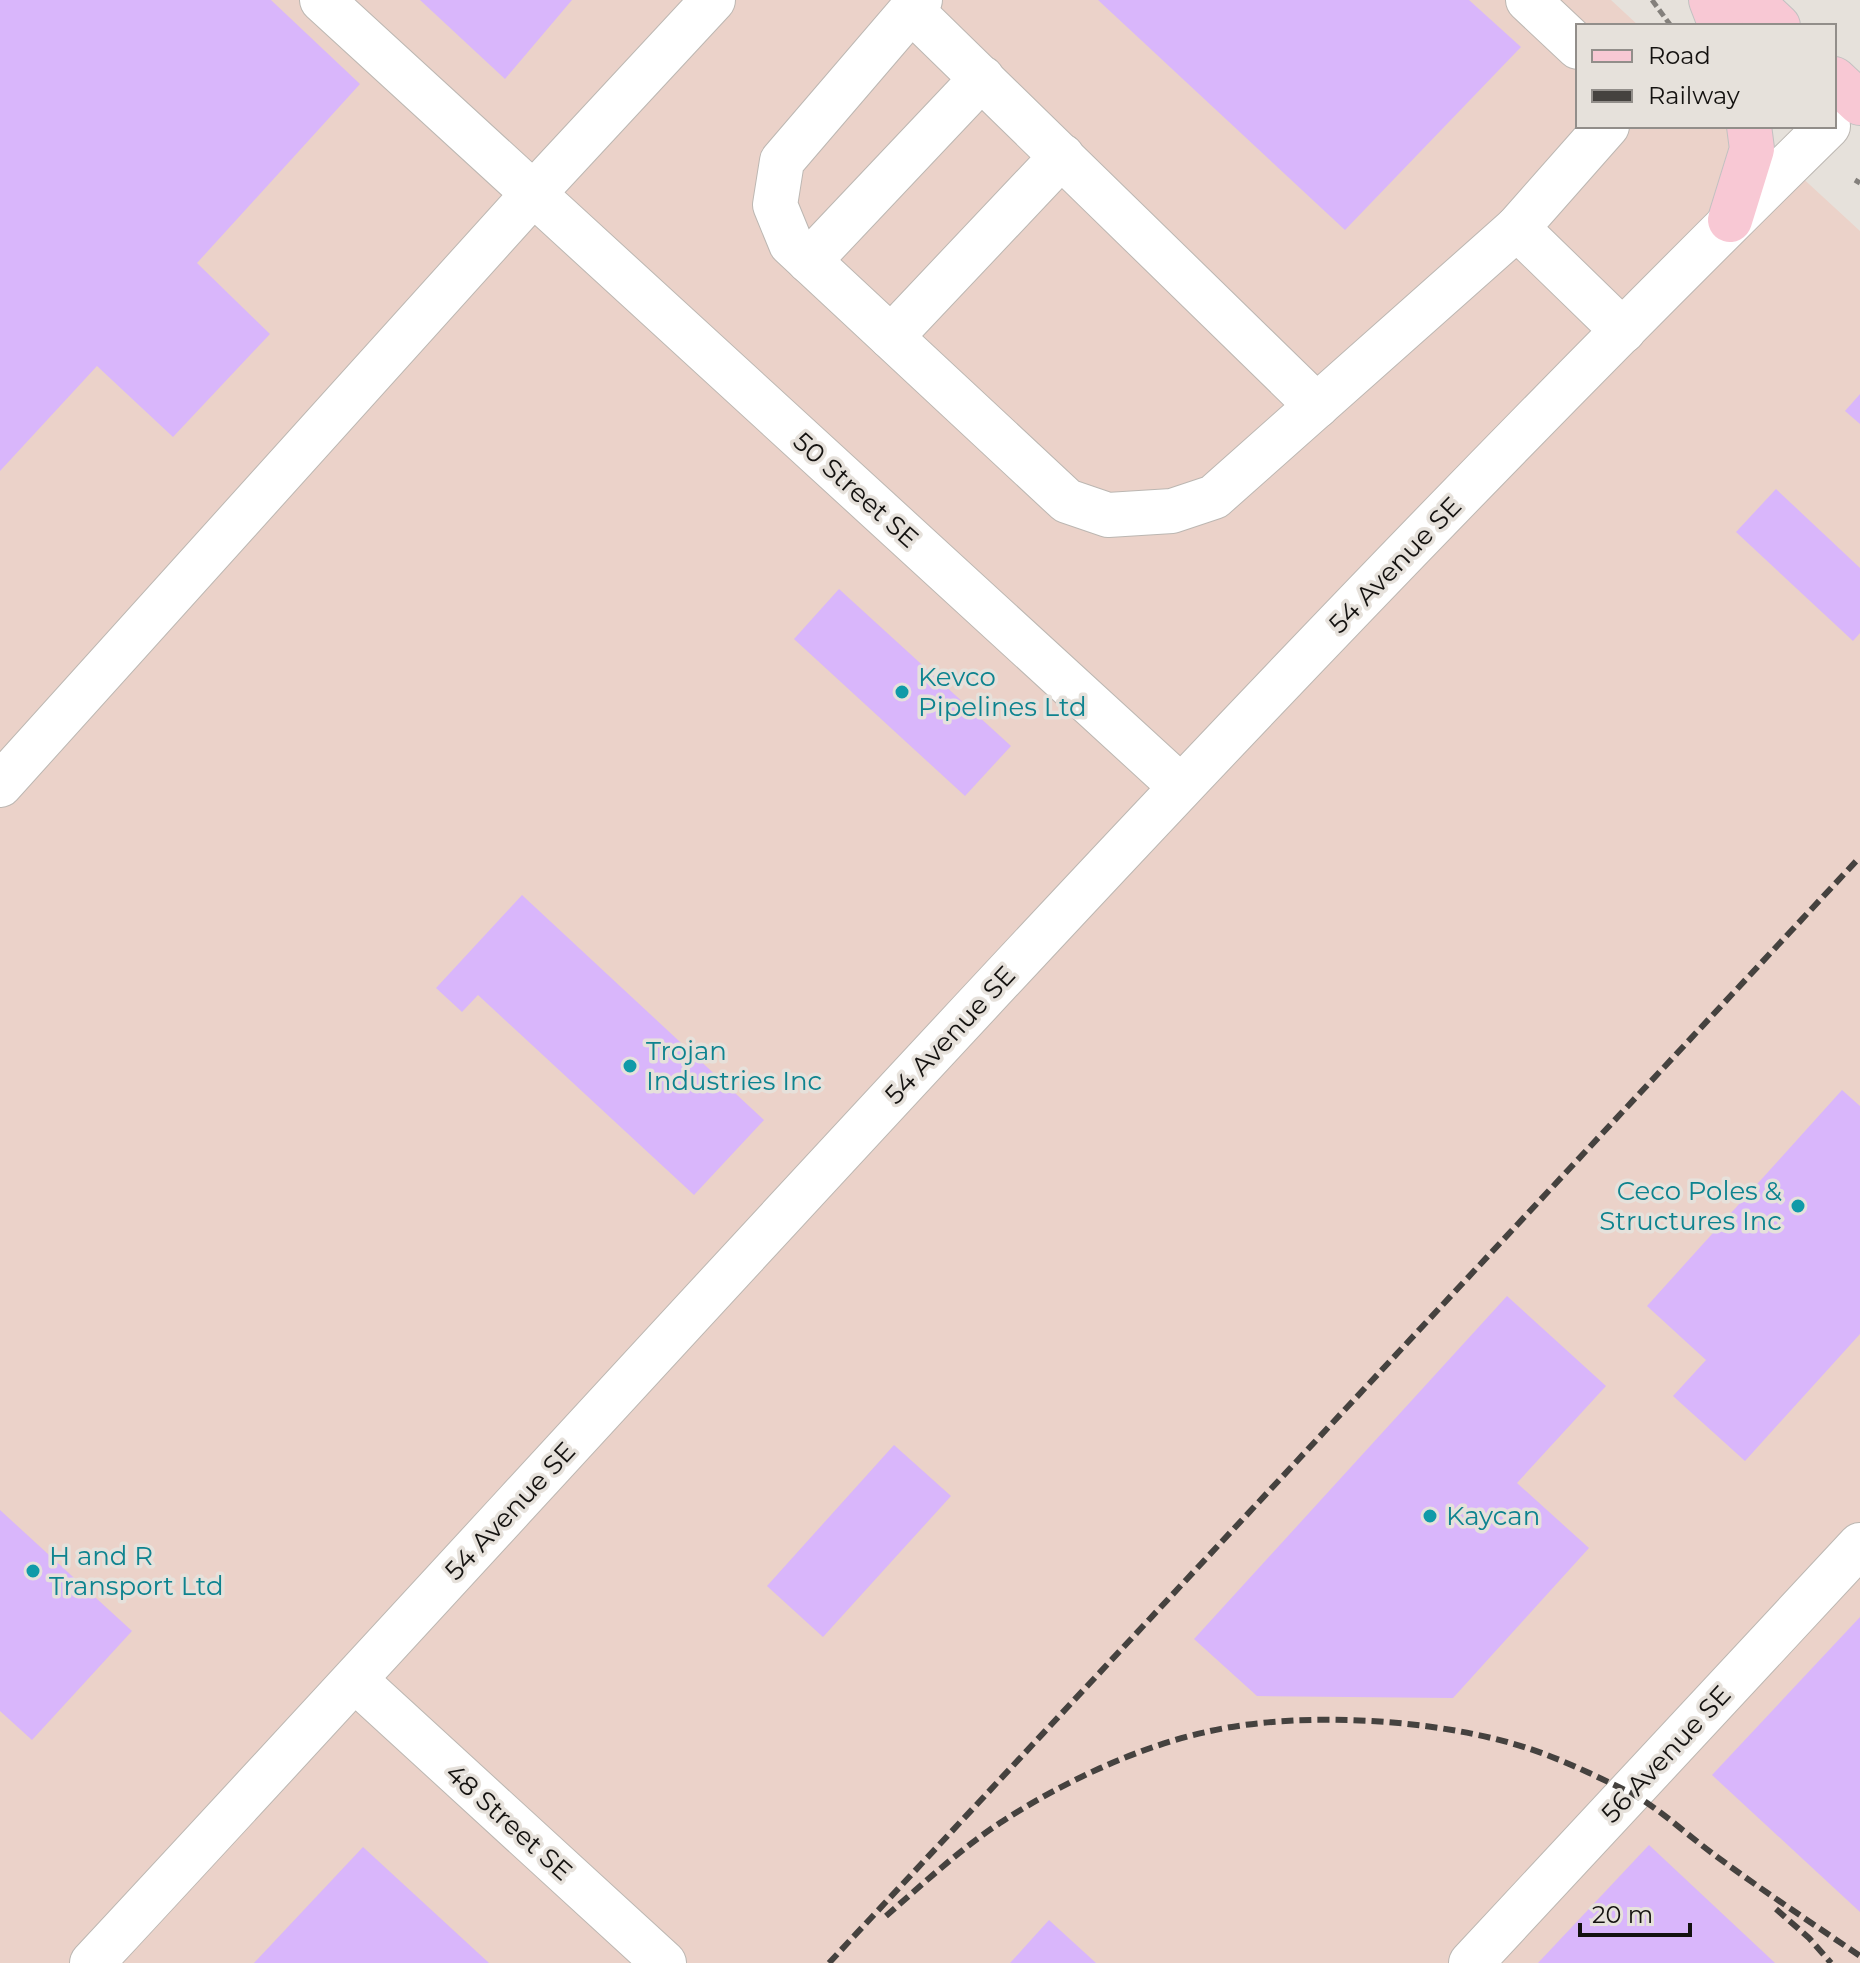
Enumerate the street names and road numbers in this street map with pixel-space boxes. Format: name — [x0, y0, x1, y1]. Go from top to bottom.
street label: 50 Street SE — [787, 425, 925, 555]
street label: 54 Avenue SE — [1322, 490, 1468, 640]
street label: 54 Avenue SE — [878, 959, 1022, 1111]
street label: 54 Avenue SE — [438, 1435, 582, 1587]
street label: 56 Avenue SE — [1594, 1679, 1738, 1829]
street label: 48 Street SE — [439, 1757, 579, 1887]

